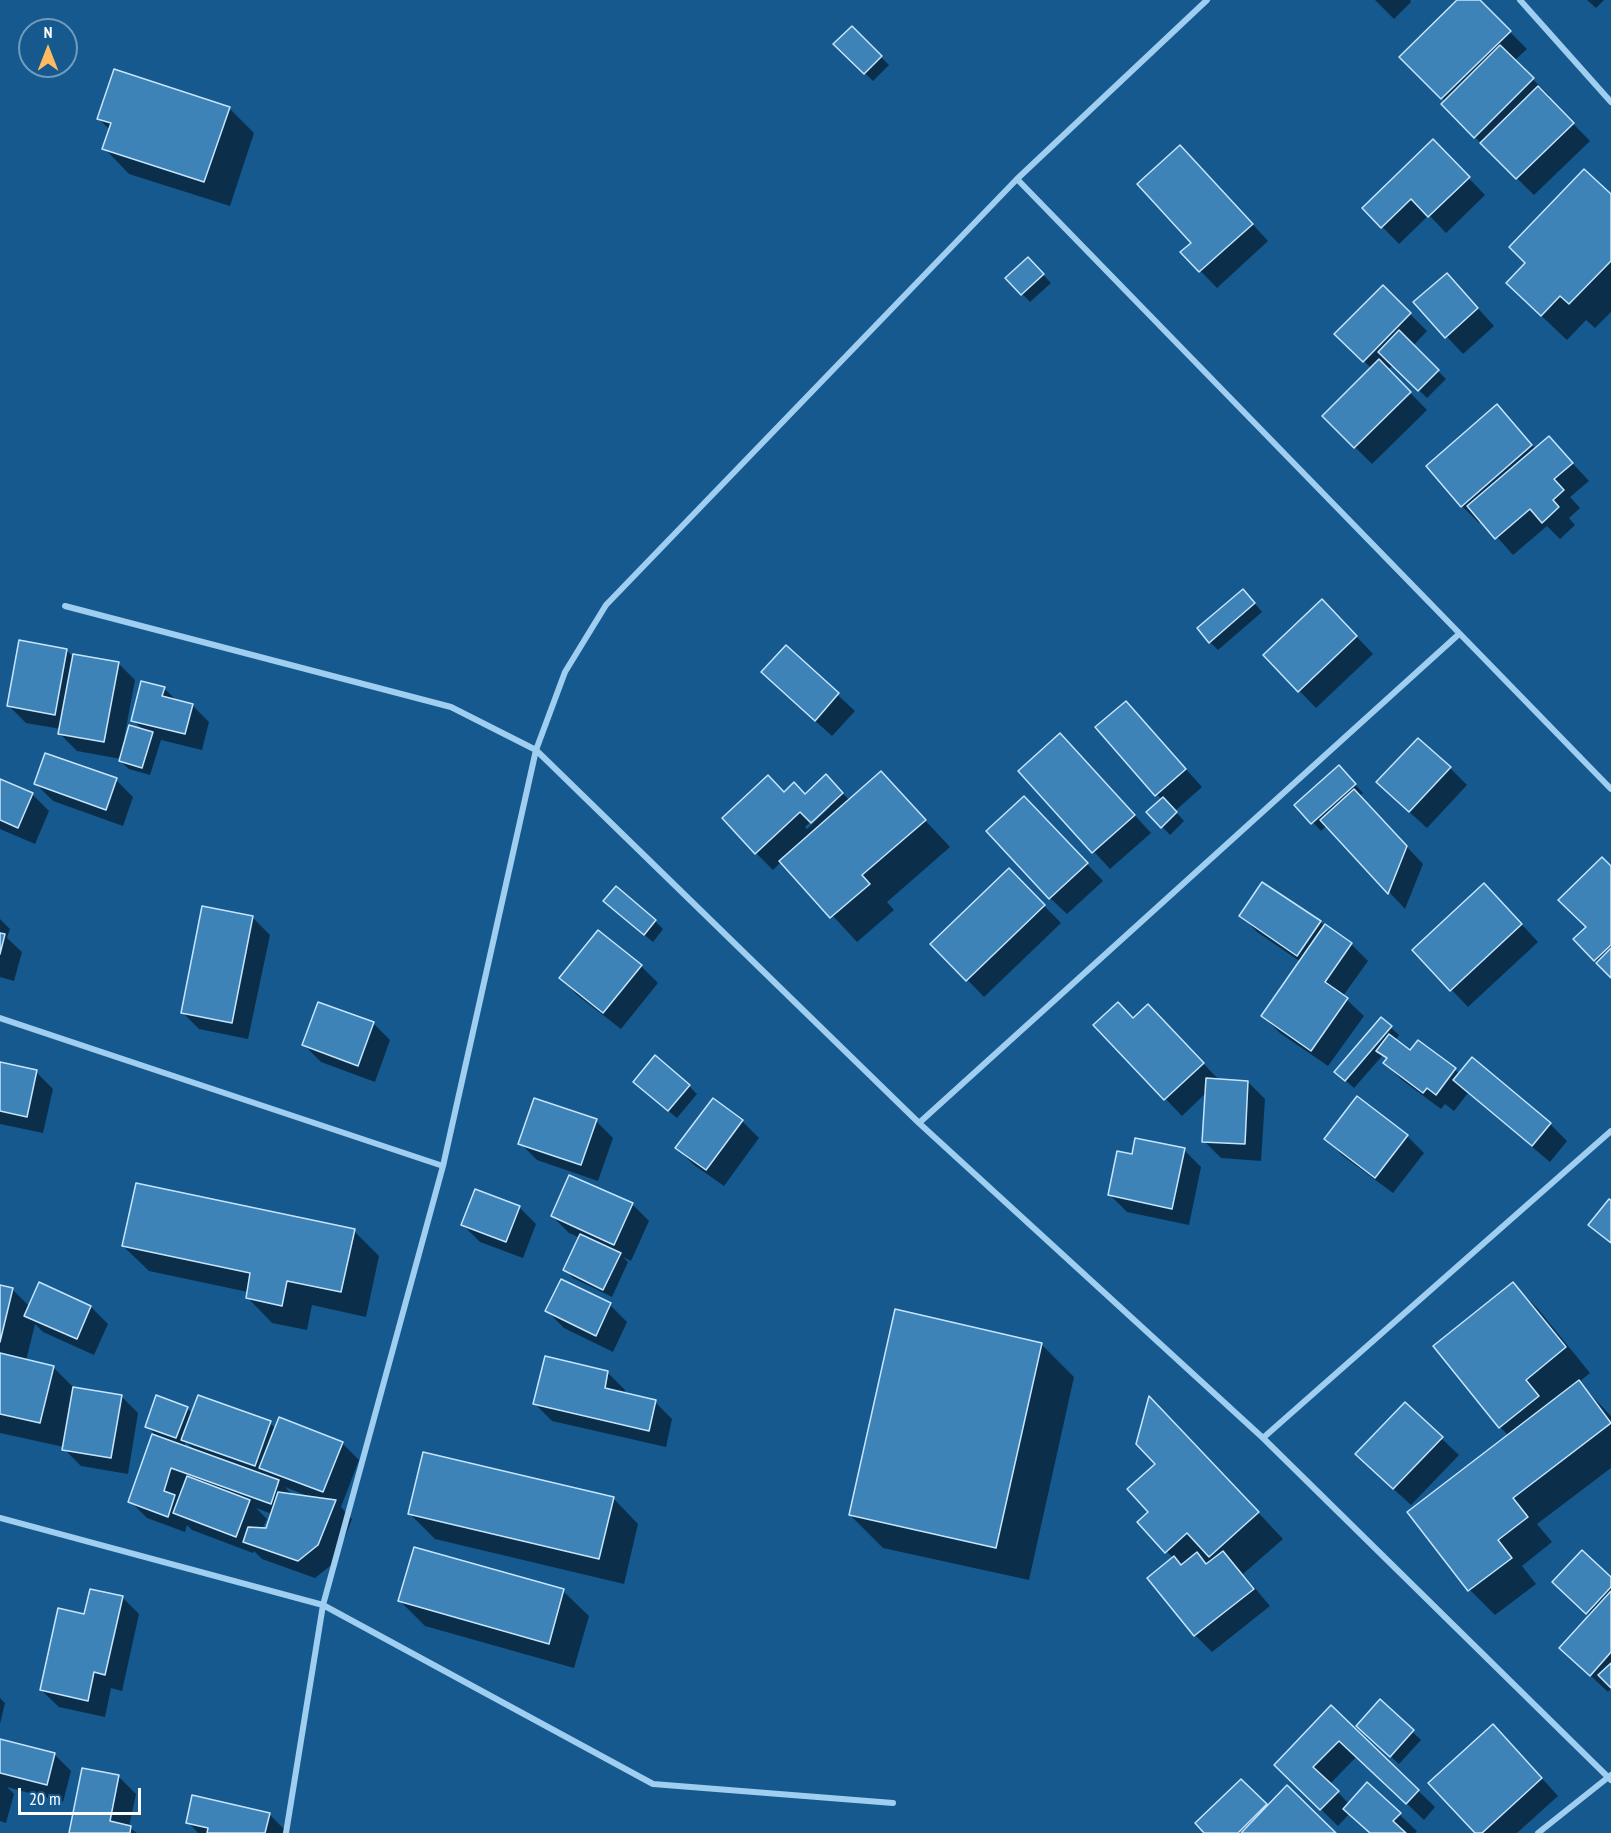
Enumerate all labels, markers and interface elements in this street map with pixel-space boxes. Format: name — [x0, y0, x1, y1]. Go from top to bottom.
north arrow — [18, 18, 78, 78]
text: N — [44, 22, 52, 42]
scale bar — [21, 1776, 144, 1814]
text: 20 m — [29, 1787, 61, 1810]

